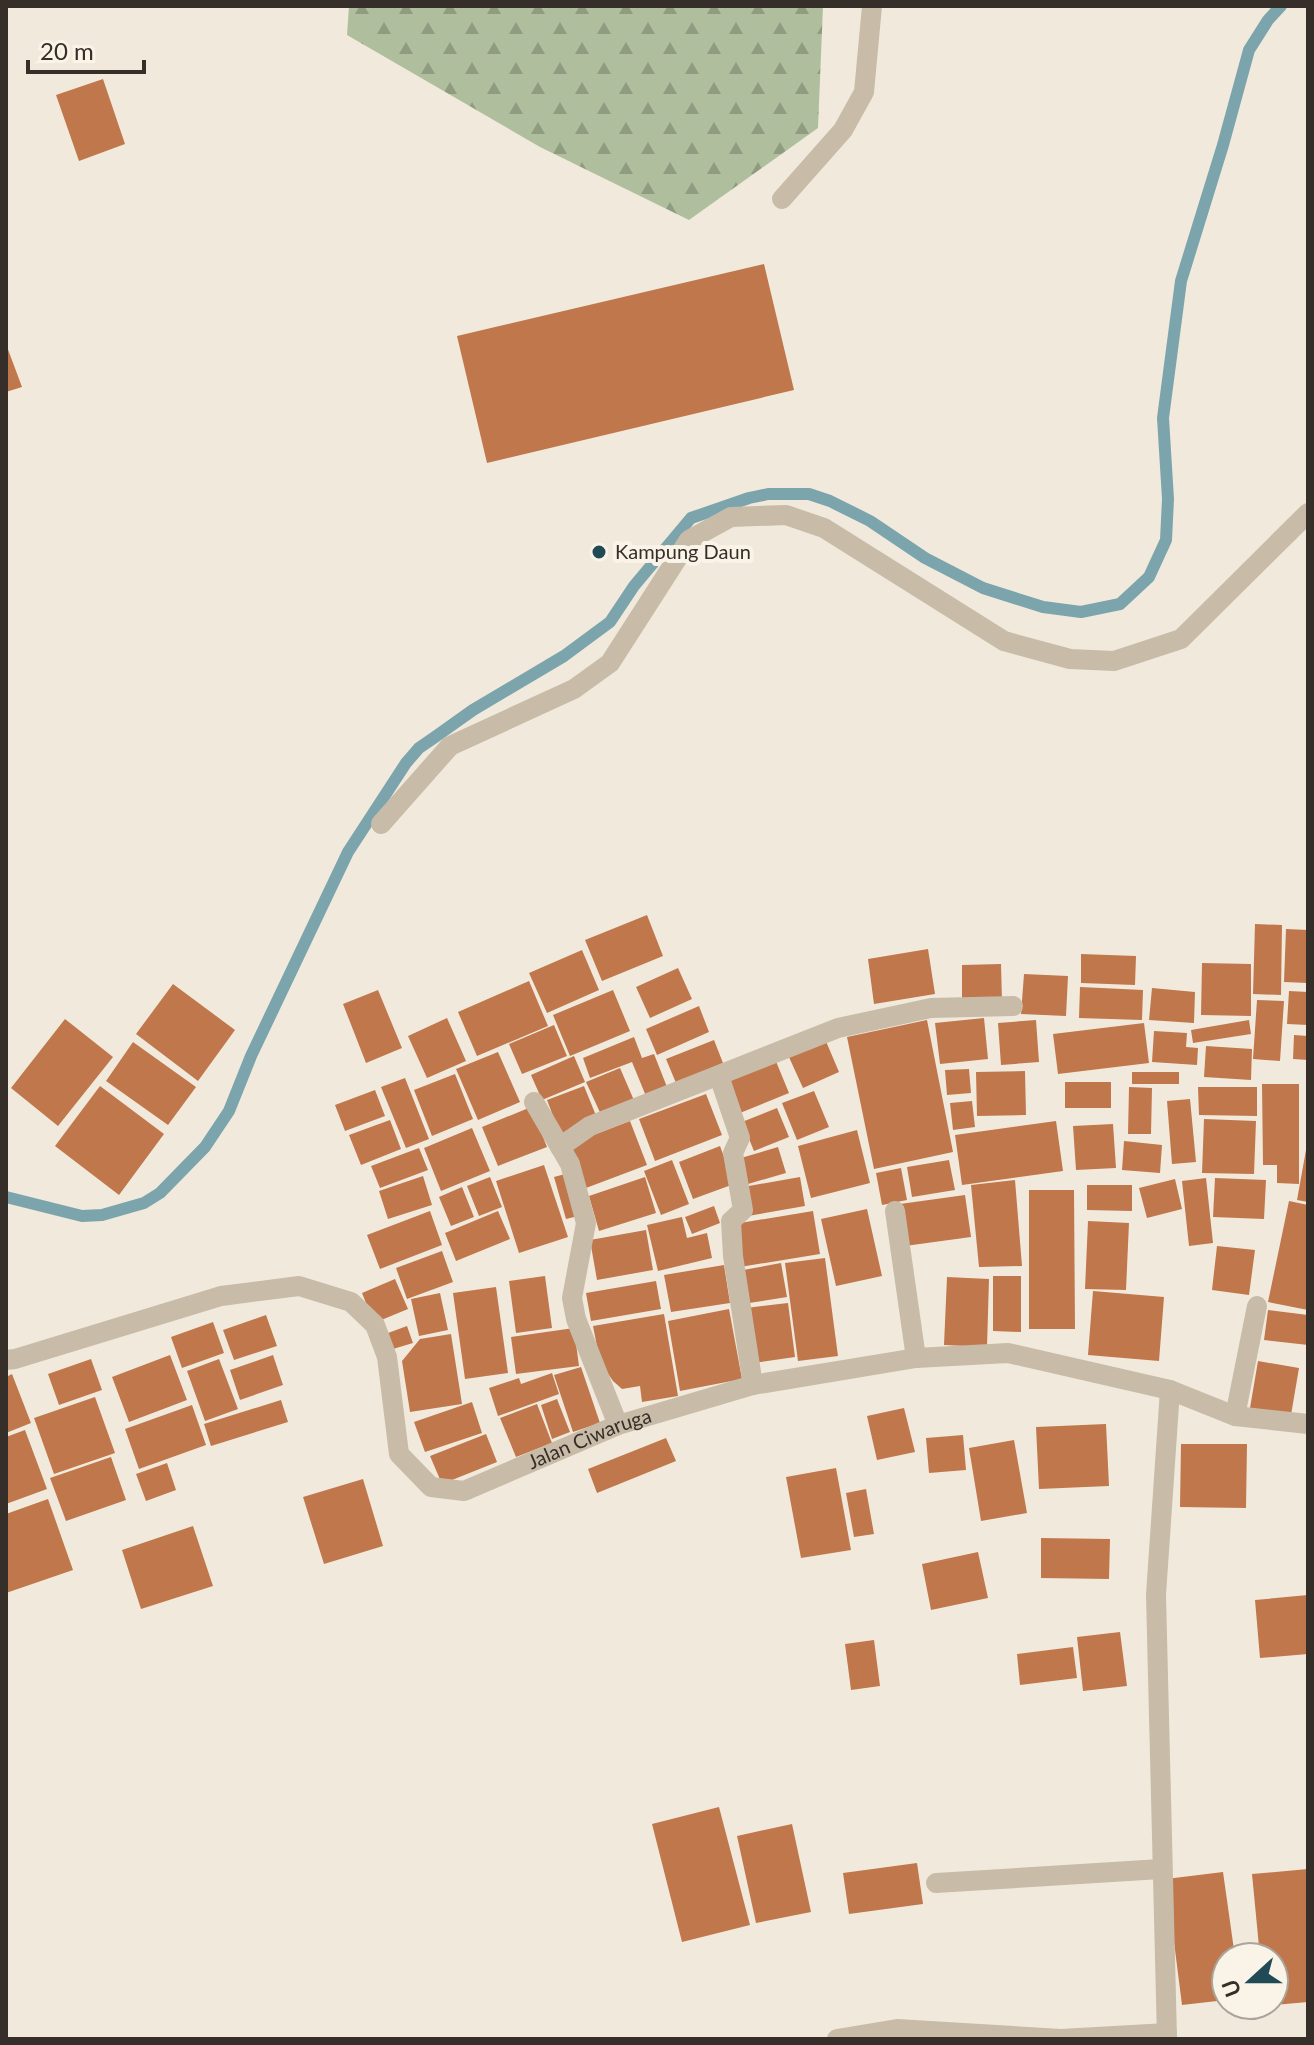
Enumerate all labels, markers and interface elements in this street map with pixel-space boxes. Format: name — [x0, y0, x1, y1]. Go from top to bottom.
scale bar — [28, 24, 144, 74]
text: 20 m — [40, 36, 94, 65]
place label: Kampung Daun — [615, 539, 751, 563]
marker: Kampung Daun — [590, 543, 608, 561]
street label: Jalan Ciwaruga — [524, 1403, 654, 1473]
north arrow — [1210, 1941, 1290, 2021]
text: U — [1215, 1976, 1246, 2001]

